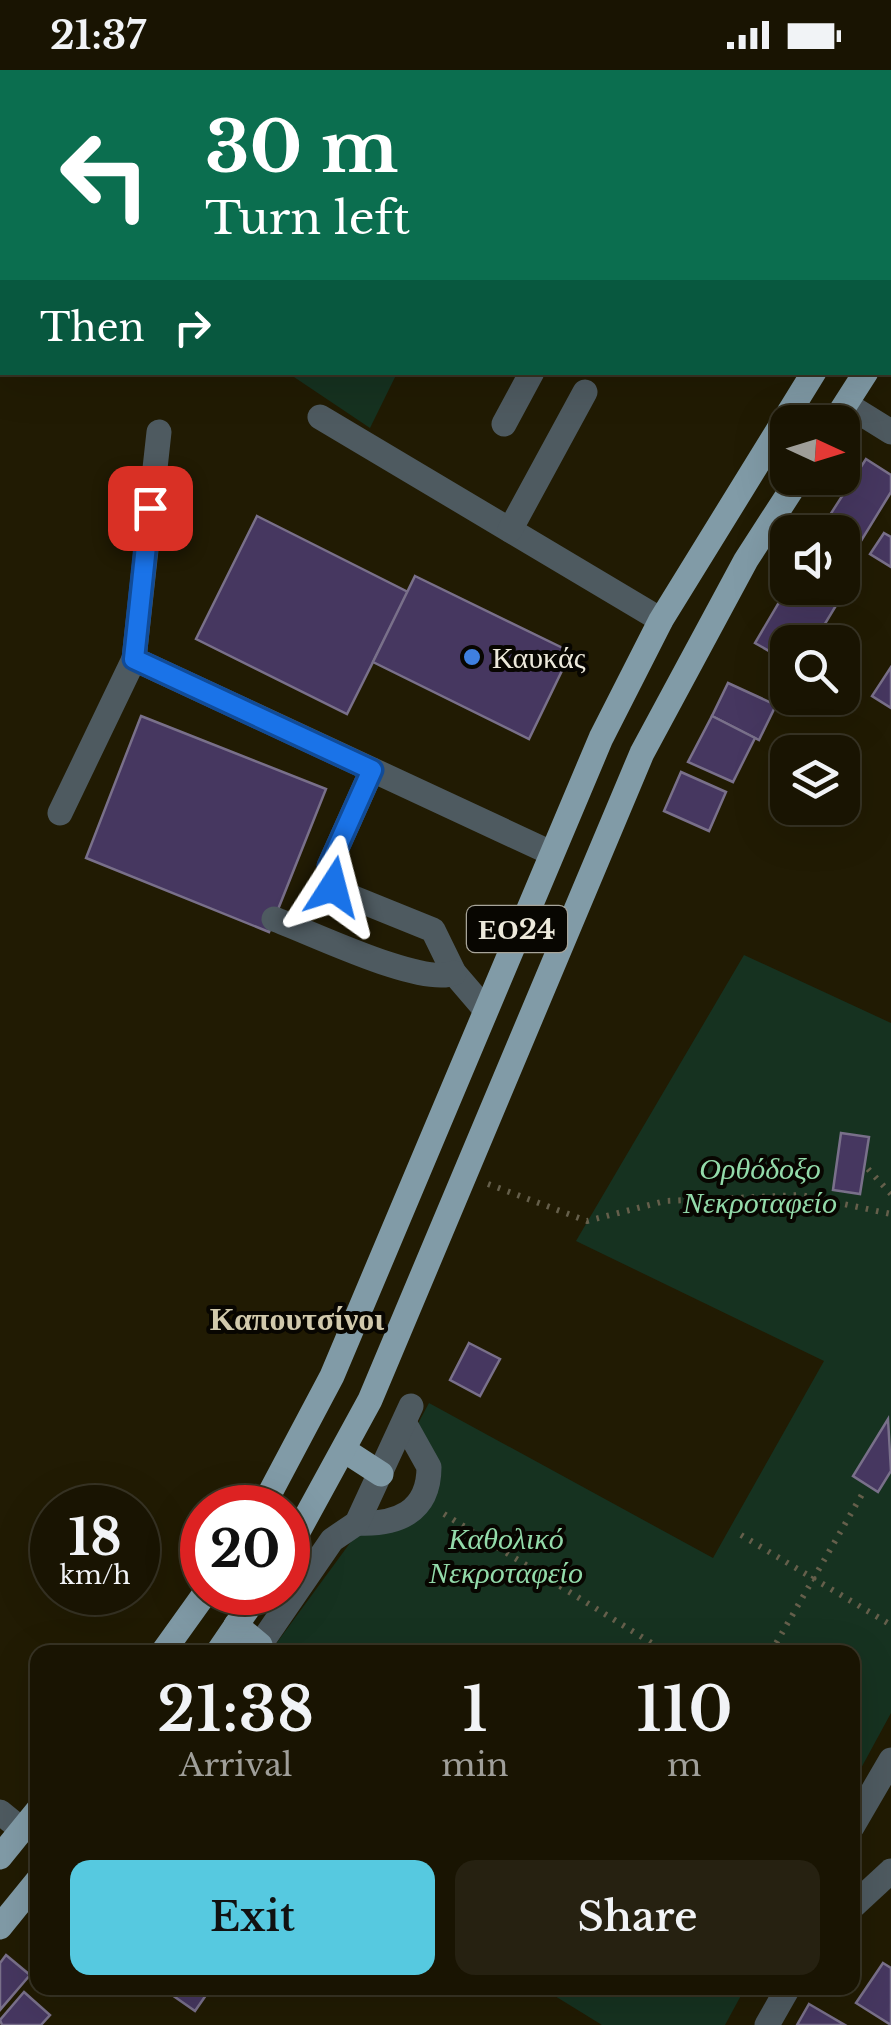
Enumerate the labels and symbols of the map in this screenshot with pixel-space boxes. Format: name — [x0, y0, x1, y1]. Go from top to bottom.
north arrow — [770, 405, 860, 495]
pin — [108, 466, 193, 551]
place label: Καυκάς — [492, 639, 586, 676]
marker: Καυκάς — [461, 646, 483, 668]
position arrow — [281, 835, 385, 939]
road number: ΕΟ24 — [467, 906, 567, 952]
park label: Ορθόδοξο Νεκροταφείο — [682, 1150, 837, 1221]
district label: Καπουτσίνοι — [210, 1299, 384, 1339]
speed limit sign: 20 — [180, 1485, 310, 1615]
park label: Καθολικό Νεκροταφείο — [428, 1520, 583, 1591]

